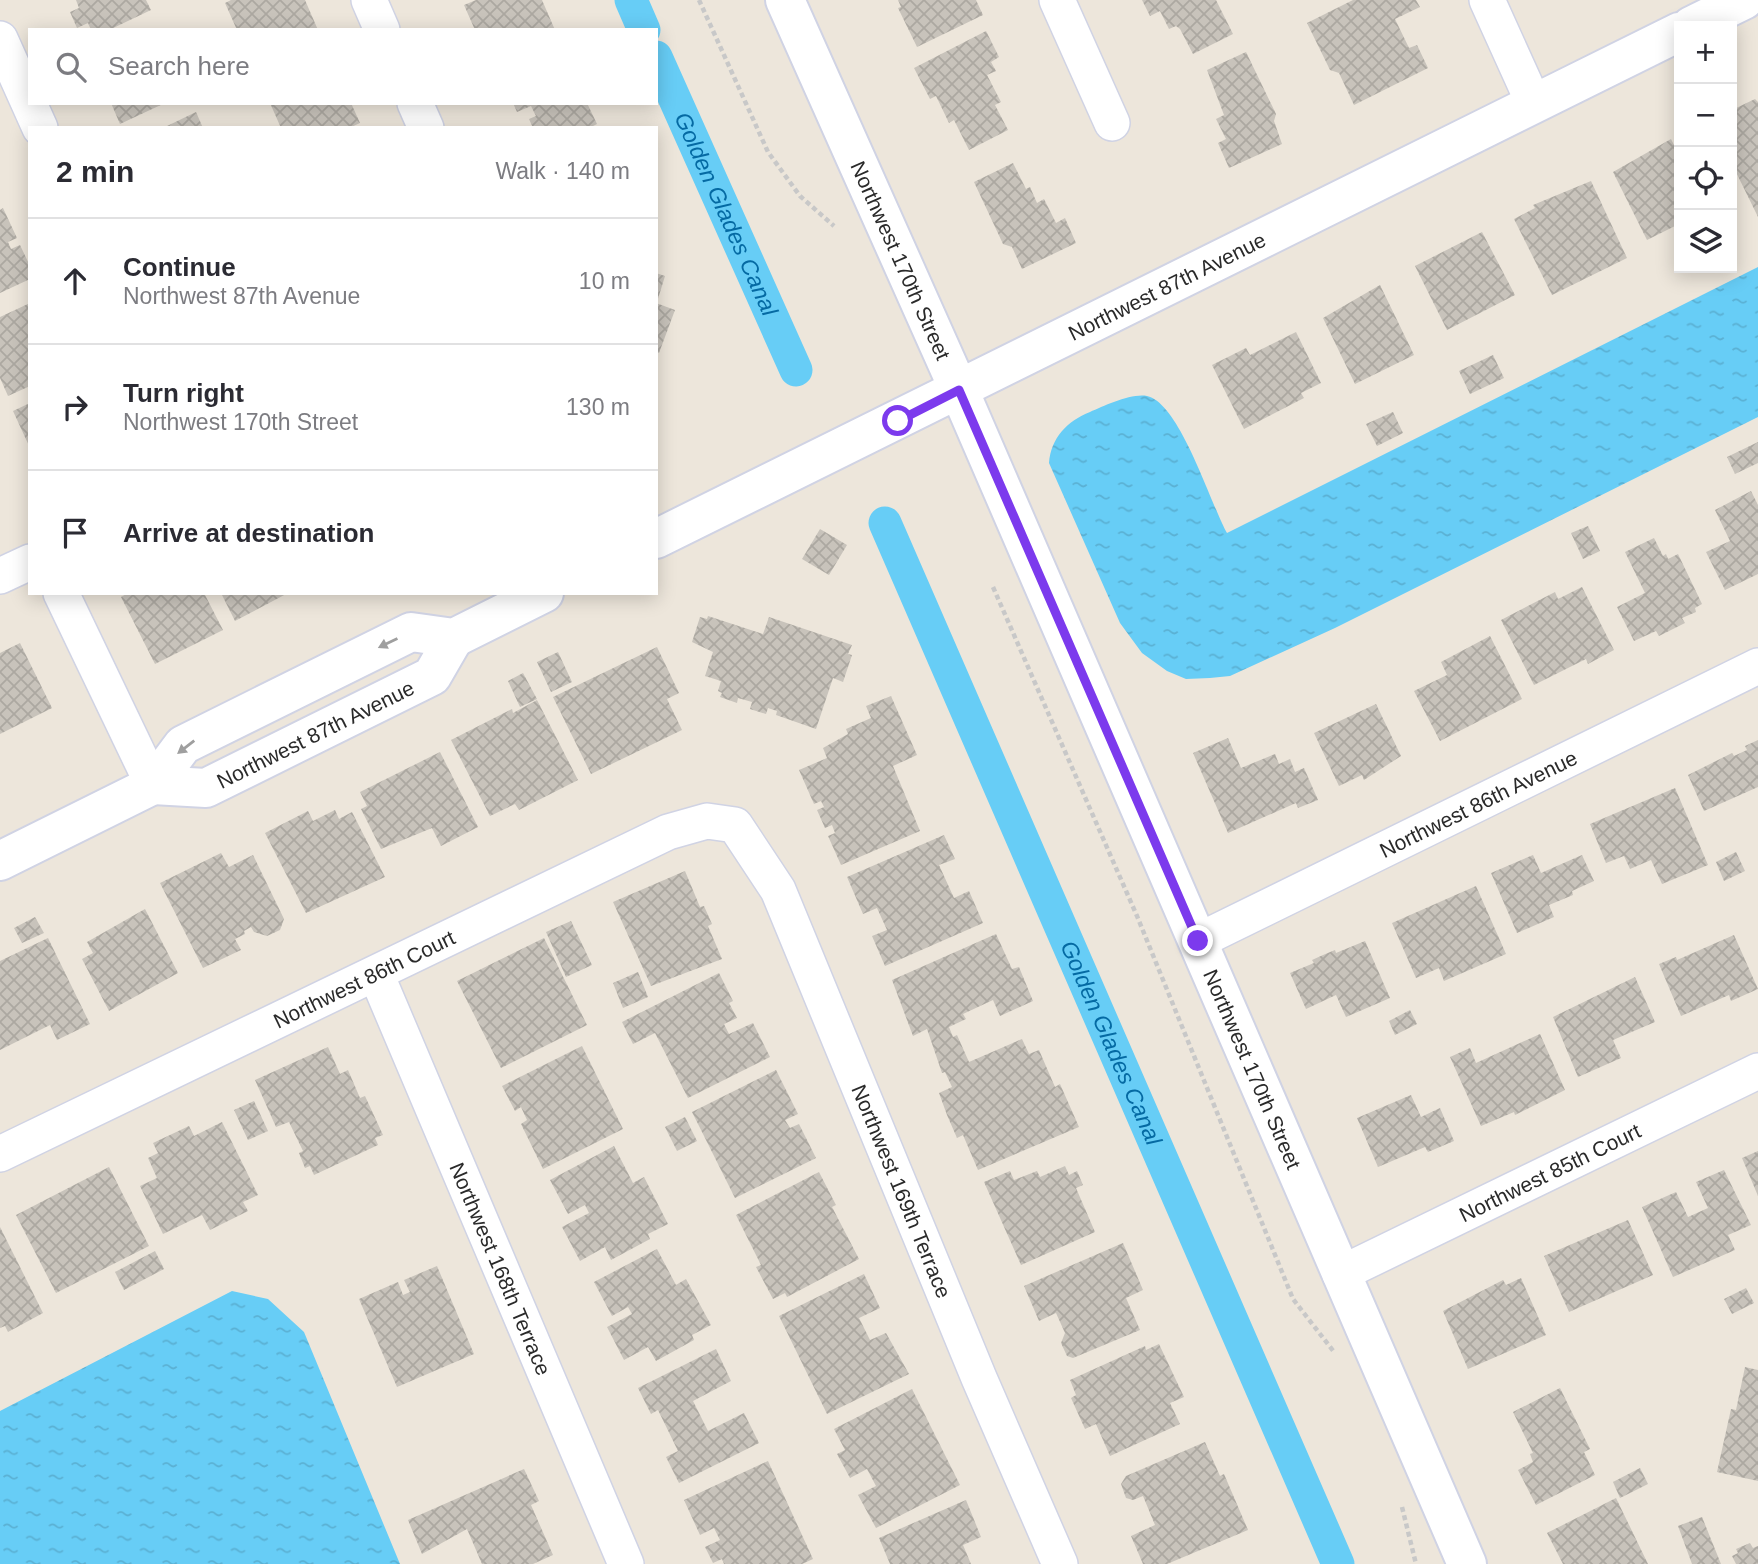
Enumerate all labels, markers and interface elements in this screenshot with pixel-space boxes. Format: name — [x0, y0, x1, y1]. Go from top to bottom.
map controls — [1674, 21, 1737, 273]
button: + — [1674, 21, 1737, 84]
search box — [28, 28, 658, 105]
icon: search — [52, 48, 90, 86]
text: Search here — [108, 51, 250, 81]
button: − — [1674, 84, 1737, 147]
water label: Golden Glades Canal — [669, 108, 783, 321]
button: locate — [1674, 147, 1737, 210]
text: 2 min — [56, 155, 134, 188]
street label: Northwest 170th Street — [847, 157, 955, 363]
text: Walk · 140 m — [495, 158, 630, 184]
button: layers — [1674, 210, 1737, 273]
street label: Northwest 87th Avenue — [1064, 227, 1269, 344]
text: Continue — [123, 252, 236, 282]
icon: ahead — [56, 262, 94, 300]
text: 10 m — [579, 268, 630, 294]
text: Northwest 87th Avenue — [123, 283, 360, 309]
text: Turn right — [123, 378, 244, 408]
icon: right — [56, 388, 94, 426]
text: 130 m — [566, 394, 630, 420]
route start — [882, 405, 913, 436]
text: Northwest 170th Street — [123, 409, 358, 435]
icon: arrive — [56, 514, 94, 552]
text: Arrive at destination — [123, 518, 374, 548]
one-way arrow — [378, 638, 398, 649]
street label: Northwest 87th Avenue — [213, 675, 418, 792]
one-way arrow — [178, 739, 196, 754]
street label: Northwest 86th Avenue — [1376, 745, 1580, 862]
street label: Northwest 86th Court — [269, 925, 459, 1032]
route end — [1182, 925, 1213, 956]
water label: Golden Glades Canal — [1055, 937, 1167, 1150]
street label: Northwest 170th Street — [1200, 966, 1306, 1172]
street label: Northwest 169th Terrace — [848, 1081, 956, 1301]
street label: Northwest 85th Court — [1455, 1118, 1644, 1226]
street label: Northwest 168th Terrace — [446, 1159, 556, 1378]

